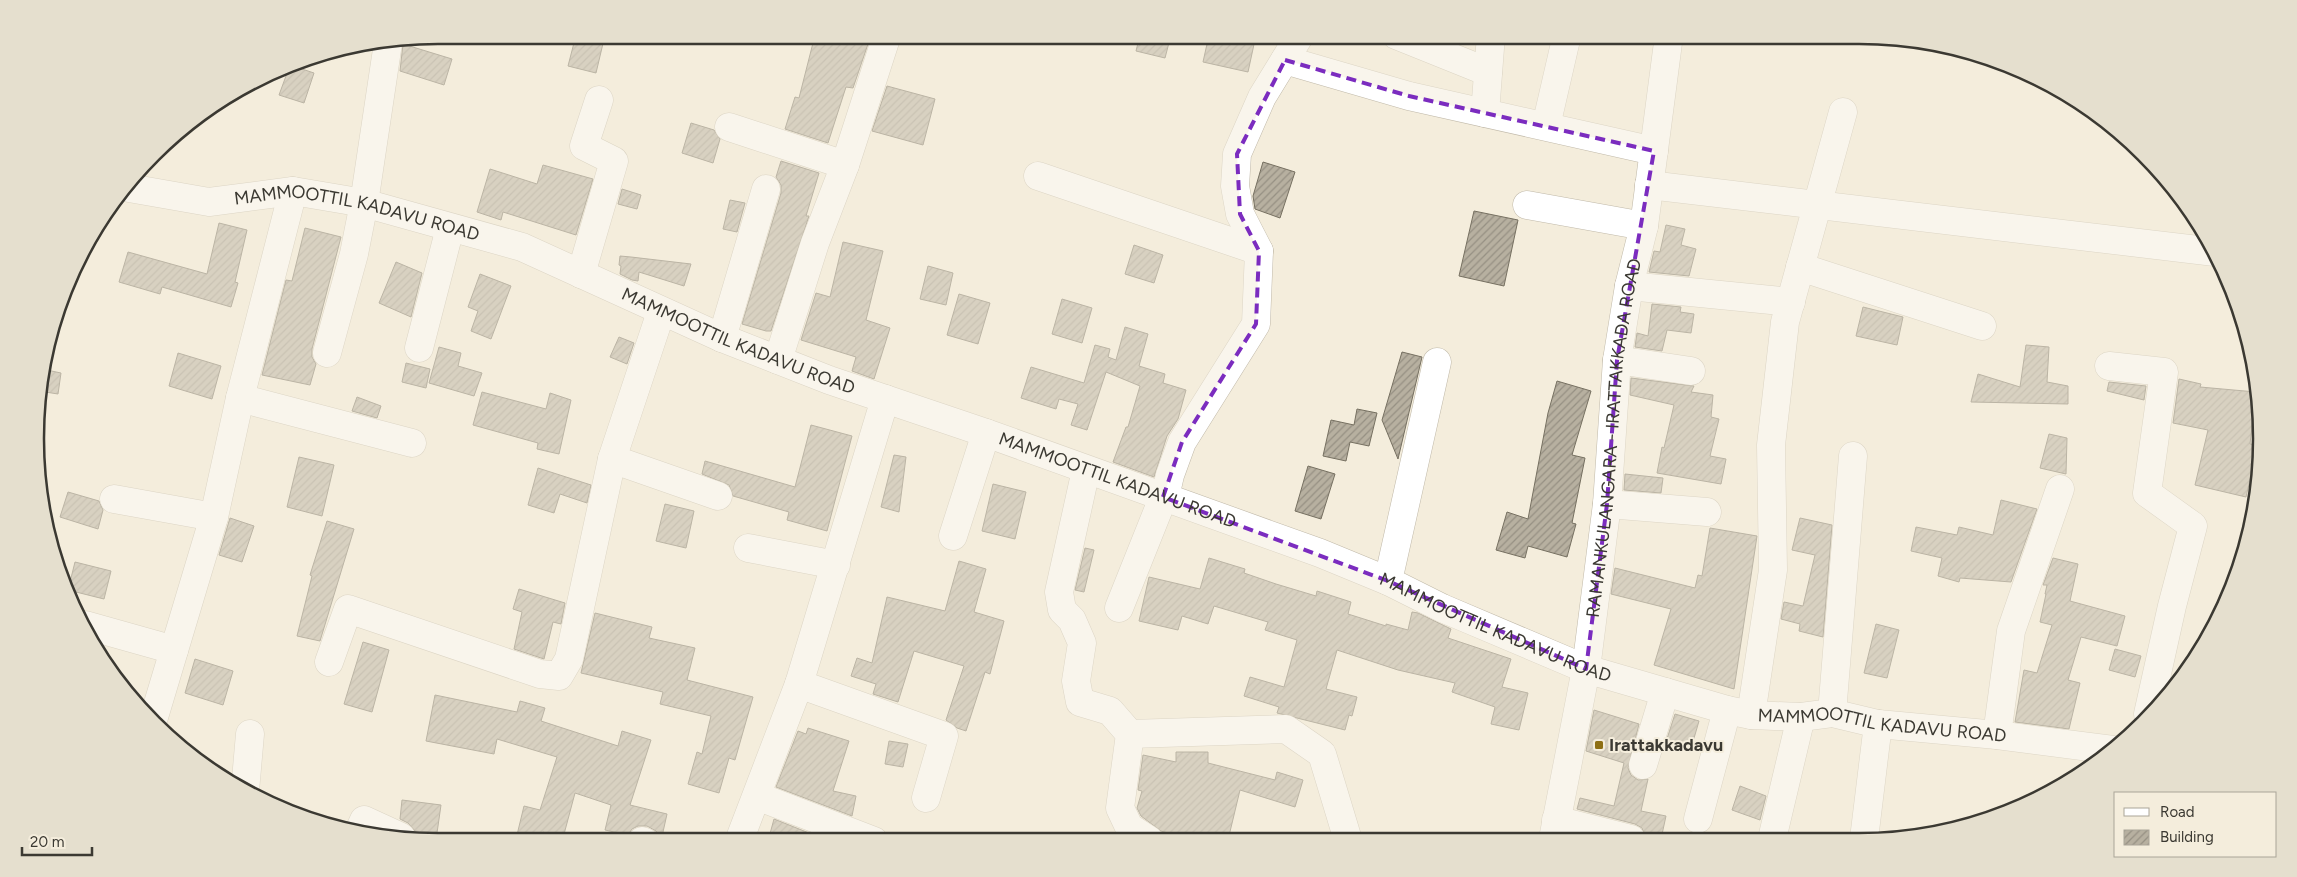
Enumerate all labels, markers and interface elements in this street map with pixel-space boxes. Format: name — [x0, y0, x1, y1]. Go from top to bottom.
street label: MAMMOOTTIL KADAVU ROAD — [233, 180, 482, 246]
street label: RAMANKULANGARA - IRATTAKKADA ROAD — [1582, 256, 1646, 619]
street label: MAMMOOTTIL KADAVU ROAD — [618, 283, 858, 399]
street label: MAMMOOTTIL KADAVU ROAD — [996, 427, 1239, 533]
street label: MAMMOOTTIL KADAVU ROAD — [1376, 568, 1614, 687]
street label: MAMMOOTTIL KADAVU ROAD — [1757, 702, 2008, 747]
place label: Irattakkadavu — [1609, 734, 1723, 756]
marker: Irattakkadavu — [1593, 739, 1605, 751]
legend — [2114, 792, 2277, 857]
text: Road — [2160, 803, 2195, 821]
scale bar — [22, 824, 92, 856]
text: Building — [2160, 828, 2214, 846]
text: 20 m — [30, 833, 64, 851]

